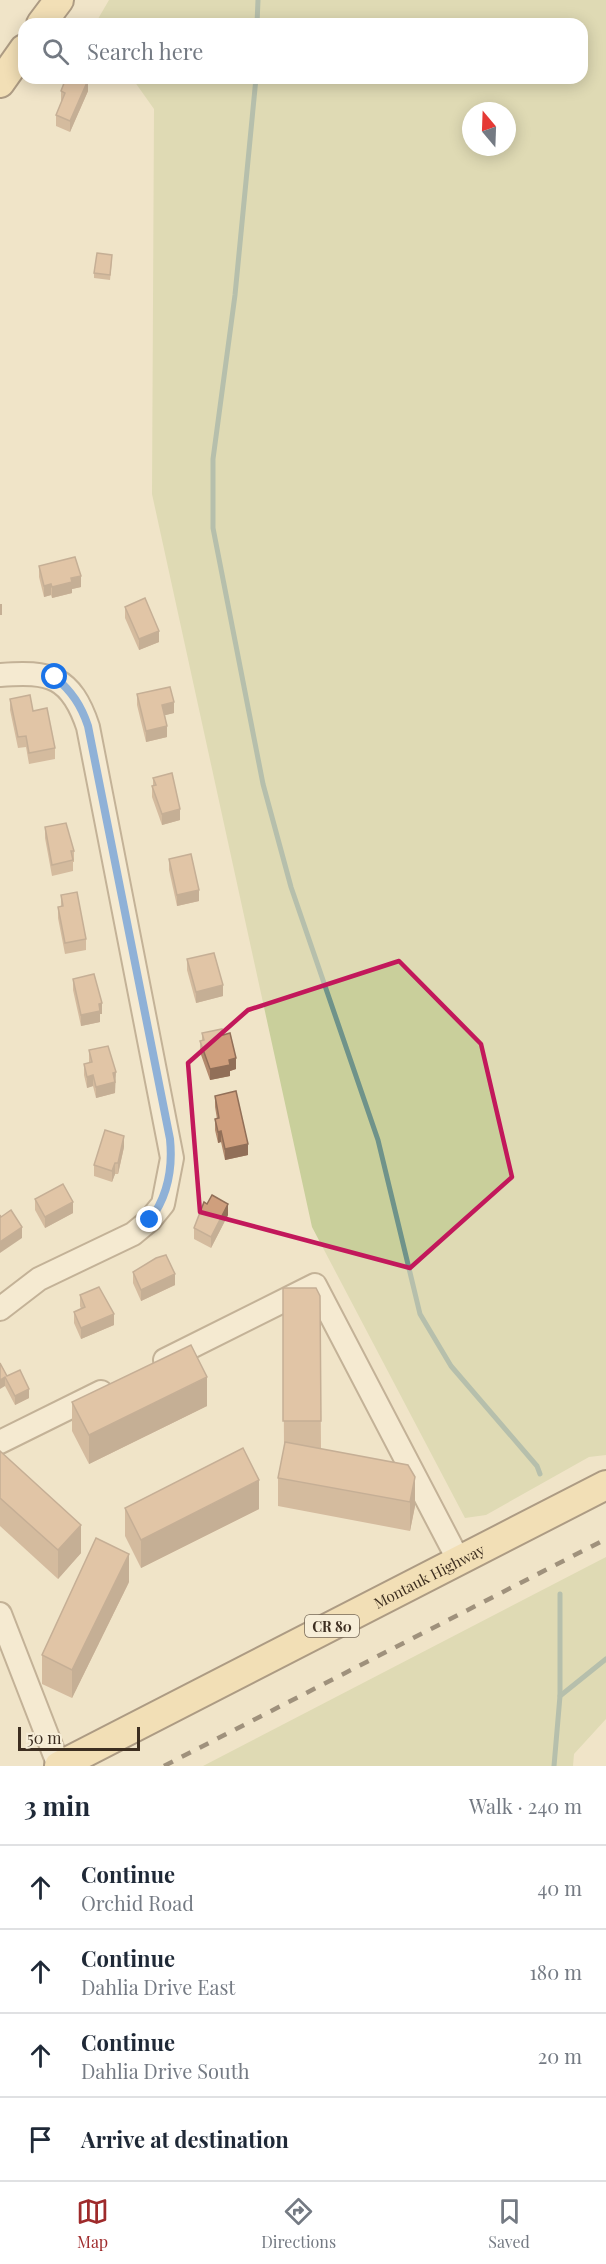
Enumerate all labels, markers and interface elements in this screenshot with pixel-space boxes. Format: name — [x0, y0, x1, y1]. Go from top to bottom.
search box — [18, 18, 588, 84]
icon: search — [39, 35, 72, 68]
text: Search here — [87, 36, 203, 66]
north arrow — [462, 102, 516, 156]
route start — [41, 663, 67, 689]
route end — [136, 1206, 162, 1232]
street label: Montauk Highway — [370, 1539, 488, 1613]
road number: CR 80 — [305, 1615, 359, 1637]
scale bar — [18, 1724, 140, 1752]
text: 50 m — [27, 1727, 61, 1748]
text: 3 min — [24, 1788, 90, 1823]
text: Walk · 240 m — [469, 1792, 582, 1819]
text: Continue — [81, 1859, 175, 1889]
icon: ahead — [24, 1871, 57, 1904]
text: 40 m — [537, 1874, 582, 1901]
text: Orchid Road — [81, 1889, 194, 1916]
text: Continue — [81, 1943, 175, 1973]
icon: ahead — [24, 1955, 57, 1988]
text: 180 m — [529, 1958, 582, 1985]
text: Dahlia Drive East — [81, 1973, 235, 2000]
text: Continue — [81, 2027, 175, 2057]
icon: ahead — [24, 2039, 57, 2072]
text: 20 m — [538, 2042, 582, 2069]
text: Dahlia Drive South — [81, 2057, 250, 2084]
icon: arrive — [24, 2123, 57, 2156]
text: Arrive at destination — [81, 2124, 289, 2154]
tab: Map — [76, 2195, 109, 2252]
tab: Directions — [261, 2195, 336, 2252]
tab: Saved — [488, 2195, 530, 2252]

